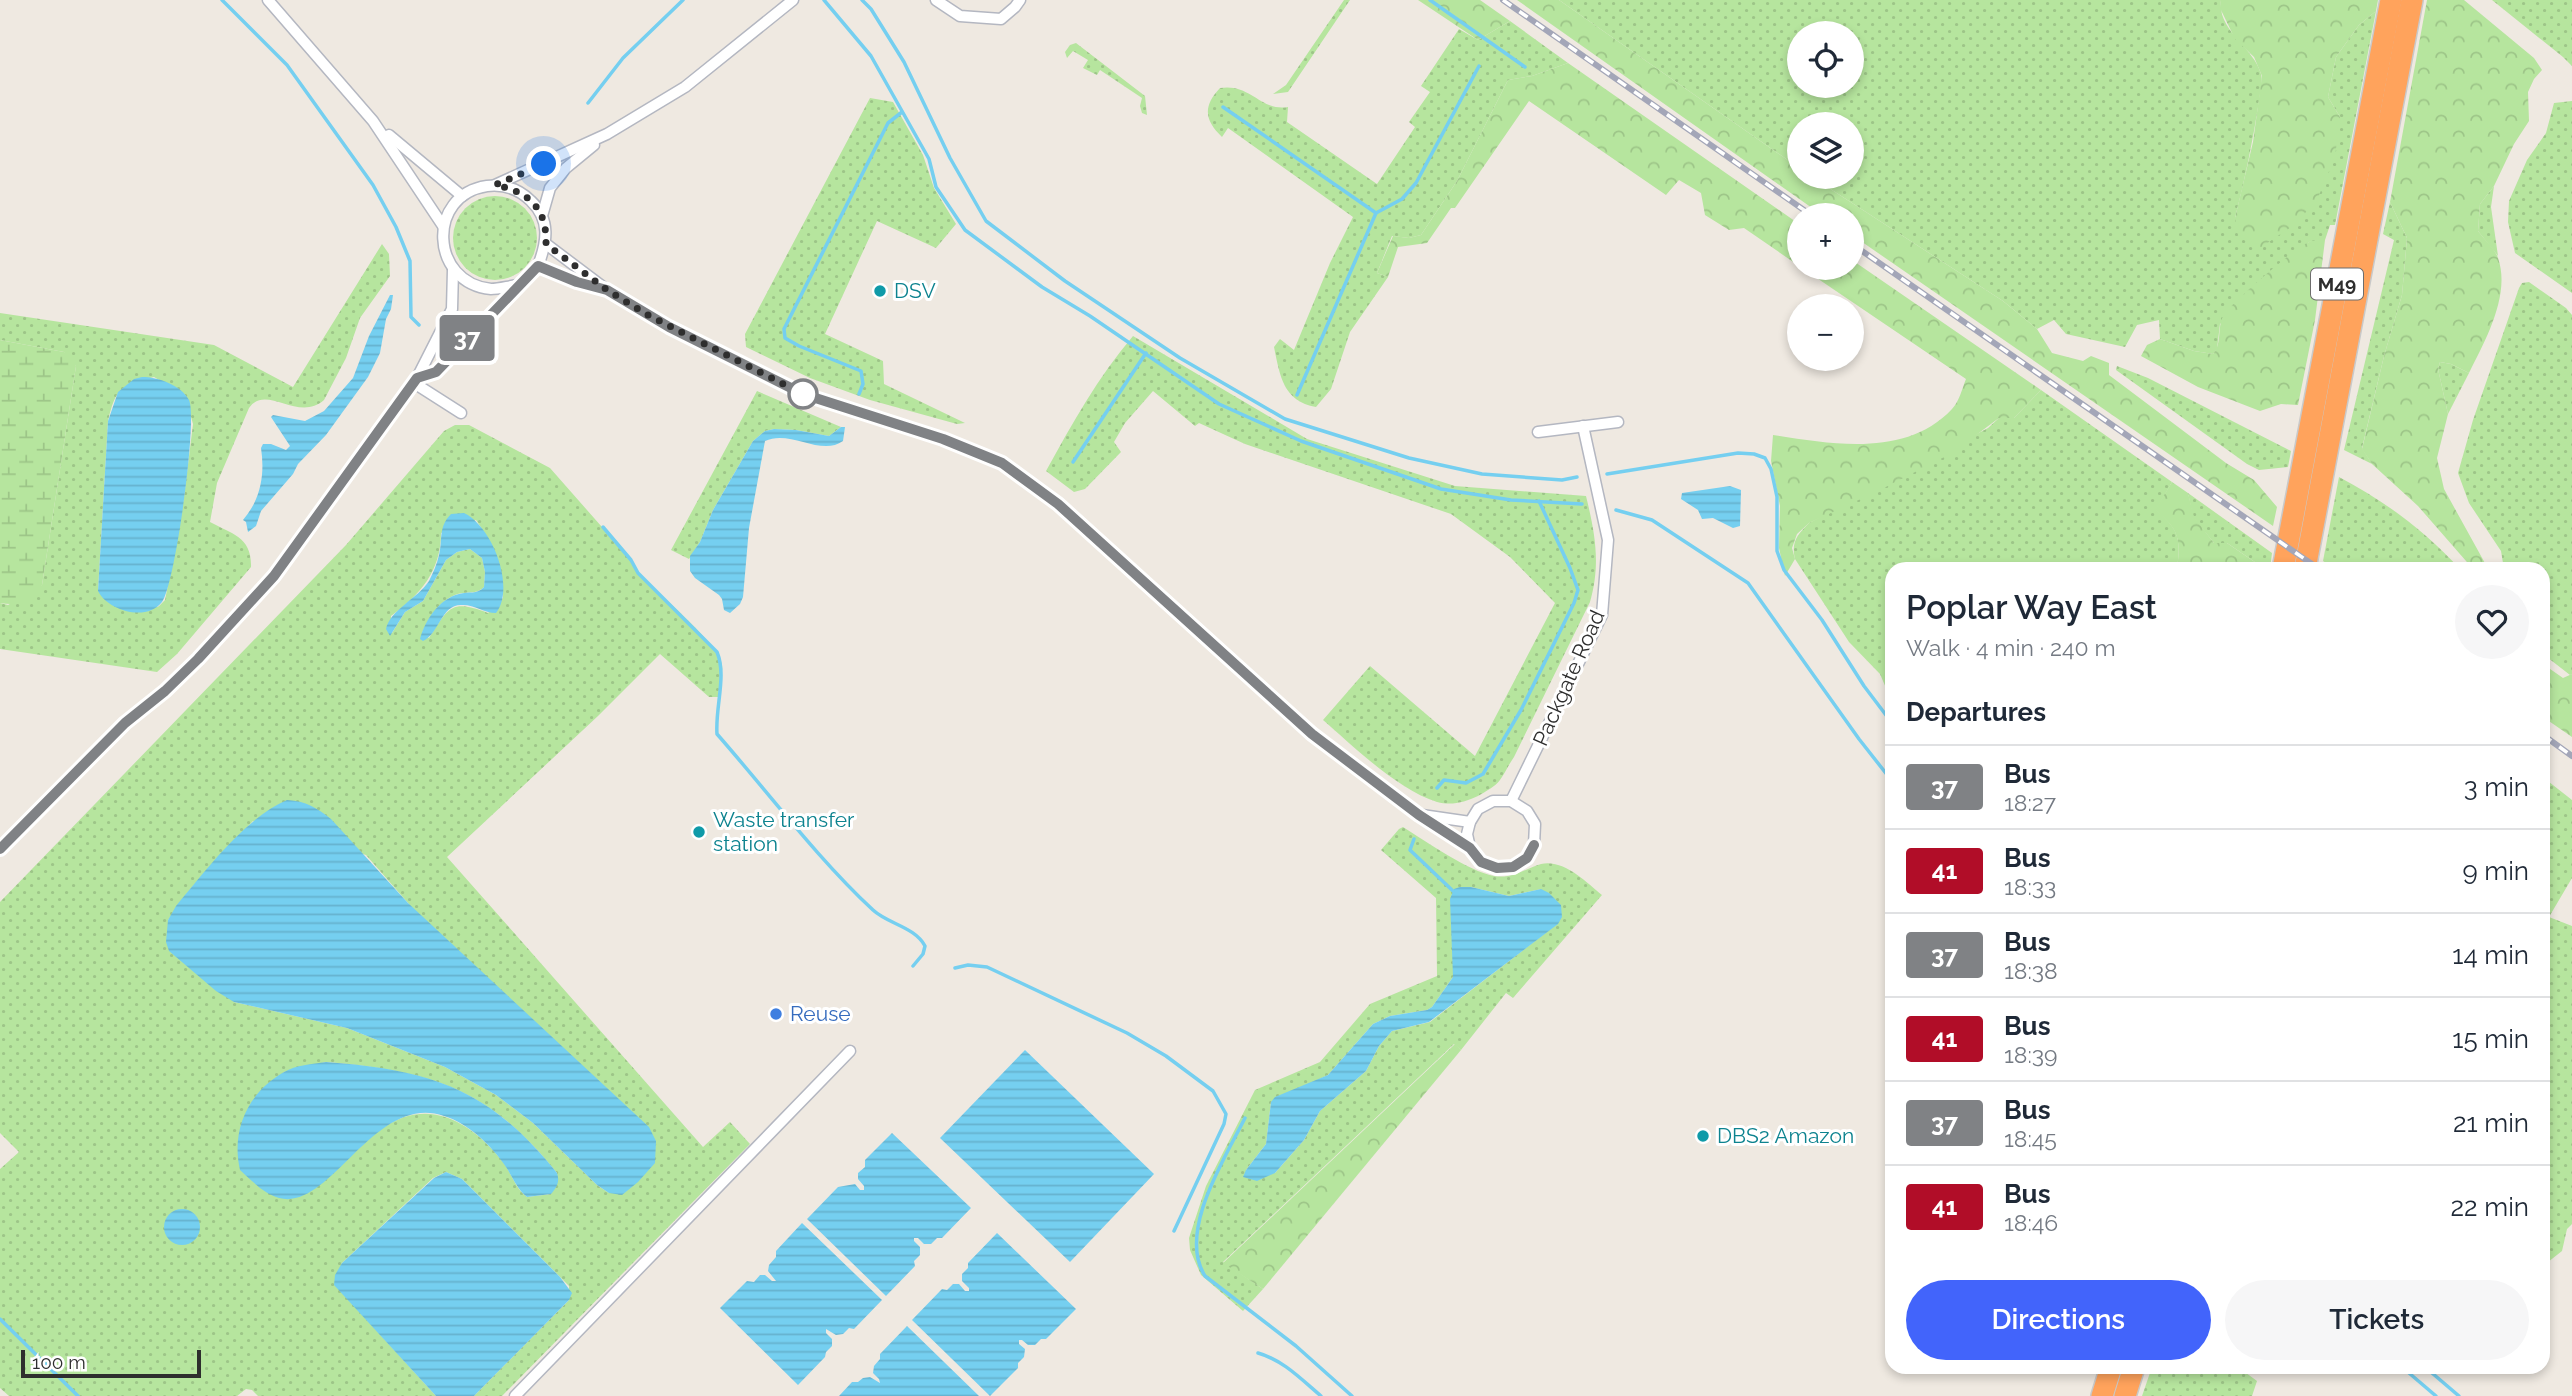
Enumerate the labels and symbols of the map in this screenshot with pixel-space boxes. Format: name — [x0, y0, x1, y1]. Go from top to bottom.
your location — [526, 146, 561, 181]
road number: M49 — [2311, 268, 2363, 300]
place label: DSV — [894, 278, 936, 303]
marker: DSV — [872, 283, 888, 299]
line badge: 37 — [435, 315, 498, 361]
unlabelled marker — [788, 379, 818, 409]
street label: Packgate Road — [1527, 606, 1610, 749]
place label: Waste transfer station — [713, 807, 855, 856]
marker: Waste transfer station — [691, 824, 707, 840]
place label: Reuse — [790, 1001, 851, 1026]
marker: Reuse — [768, 1006, 784, 1022]
place label: DBS2 Amazon — [1717, 1123, 1854, 1148]
marker: DBS2 Amazon — [1695, 1128, 1711, 1144]
scale bar — [21, 1347, 201, 1379]

